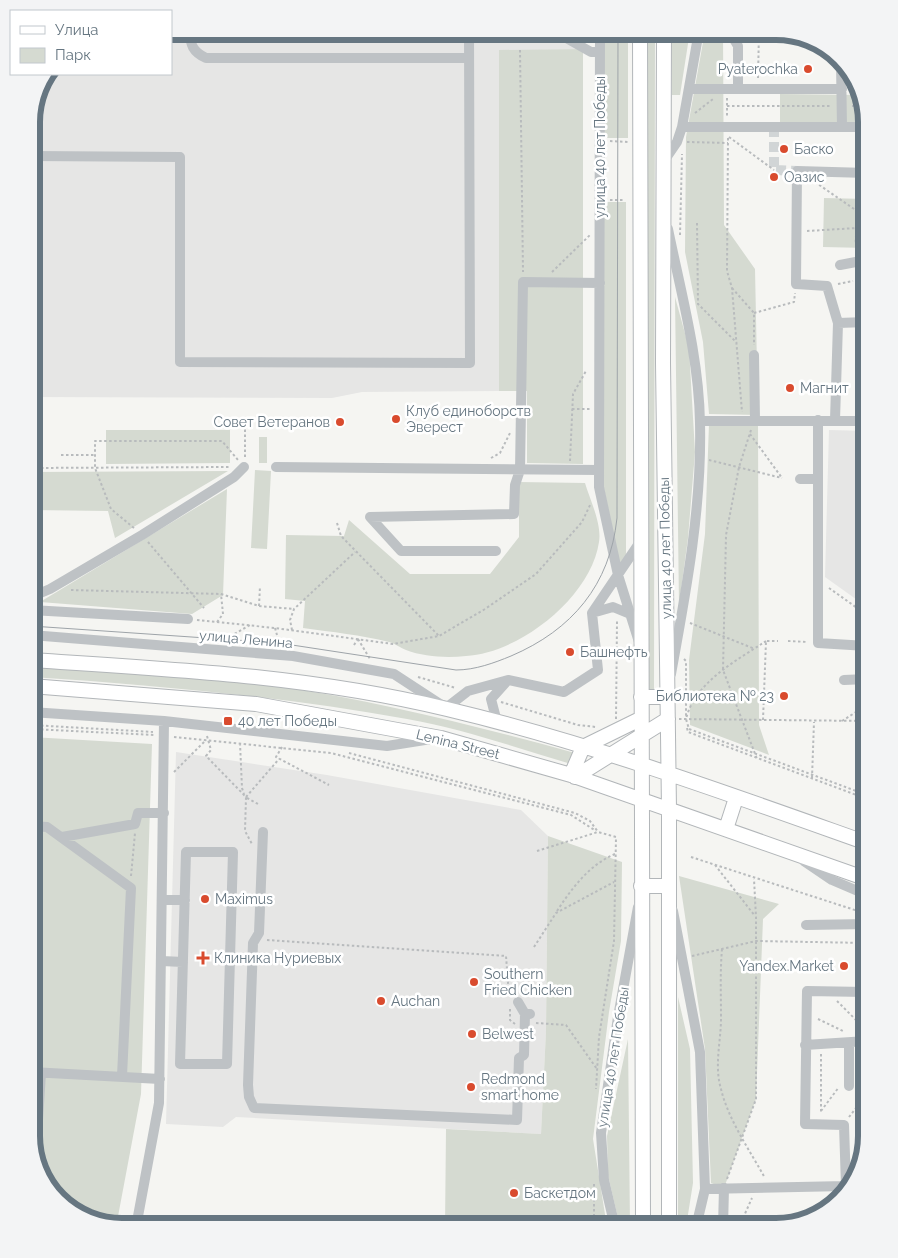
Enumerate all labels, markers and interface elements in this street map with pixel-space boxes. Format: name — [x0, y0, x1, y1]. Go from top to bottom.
legend — [10, 10, 172, 75]
text: Улица — [55, 21, 99, 39]
text: Парк — [55, 46, 91, 64]
place label: Pyaterochka — [718, 61, 798, 77]
marker: Pyaterochka — [802, 63, 814, 75]
street label: улица 40 лет Победы — [592, 76, 608, 218]
place label: Баско — [794, 141, 834, 157]
marker: Баско — [778, 143, 790, 155]
place label: Оазис — [784, 169, 825, 185]
marker: Оазис — [768, 171, 780, 183]
place label: Магнит — [800, 380, 849, 396]
marker: Магнит — [784, 382, 796, 394]
place label: Клуб единоборств Эверест — [406, 403, 531, 435]
marker: Клуб единоборств Эверест — [390, 413, 402, 425]
place label: Совет Ветеранов — [213, 414, 330, 430]
marker: Совет Ветеранов — [334, 416, 346, 428]
street label: улица 40 лет Победы — [656, 477, 674, 619]
street label: улица Ленина — [199, 627, 293, 651]
place label: Башнефть — [580, 644, 648, 660]
marker: Башнефть — [564, 646, 576, 658]
place label: Библиотека № 23 — [656, 688, 774, 704]
marker: Библиотека № 23 — [778, 690, 790, 702]
place label: 40 лет Победы — [238, 713, 337, 729]
marker: 40 лет Победы — [222, 715, 234, 727]
street label: Lenina Street — [415, 726, 502, 762]
place label: Maximus — [215, 891, 273, 907]
marker: Maximus — [199, 893, 211, 905]
place label: Клиника Нуриевых — [214, 950, 341, 966]
marker: Клиника Нуриевых — [196, 951, 210, 965]
place label: Yandex.Market — [739, 958, 834, 974]
marker: Yandex.Market — [838, 960, 850, 972]
place label: Southern Fried Chicken — [484, 966, 572, 998]
marker: Southern Fried Chicken — [468, 976, 480, 988]
street label: улица 40 лет Победы — [594, 986, 632, 1128]
place label: Auchan — [391, 993, 440, 1009]
marker: Auchan — [375, 995, 387, 1007]
place label: Belwest — [482, 1026, 534, 1042]
marker: Belwest — [466, 1028, 478, 1040]
place label: Redmond smart home — [481, 1071, 559, 1103]
marker: Redmond smart home — [465, 1081, 477, 1093]
place label: Баскетдом — [524, 1185, 596, 1201]
marker: Баскетдом — [508, 1187, 520, 1199]

